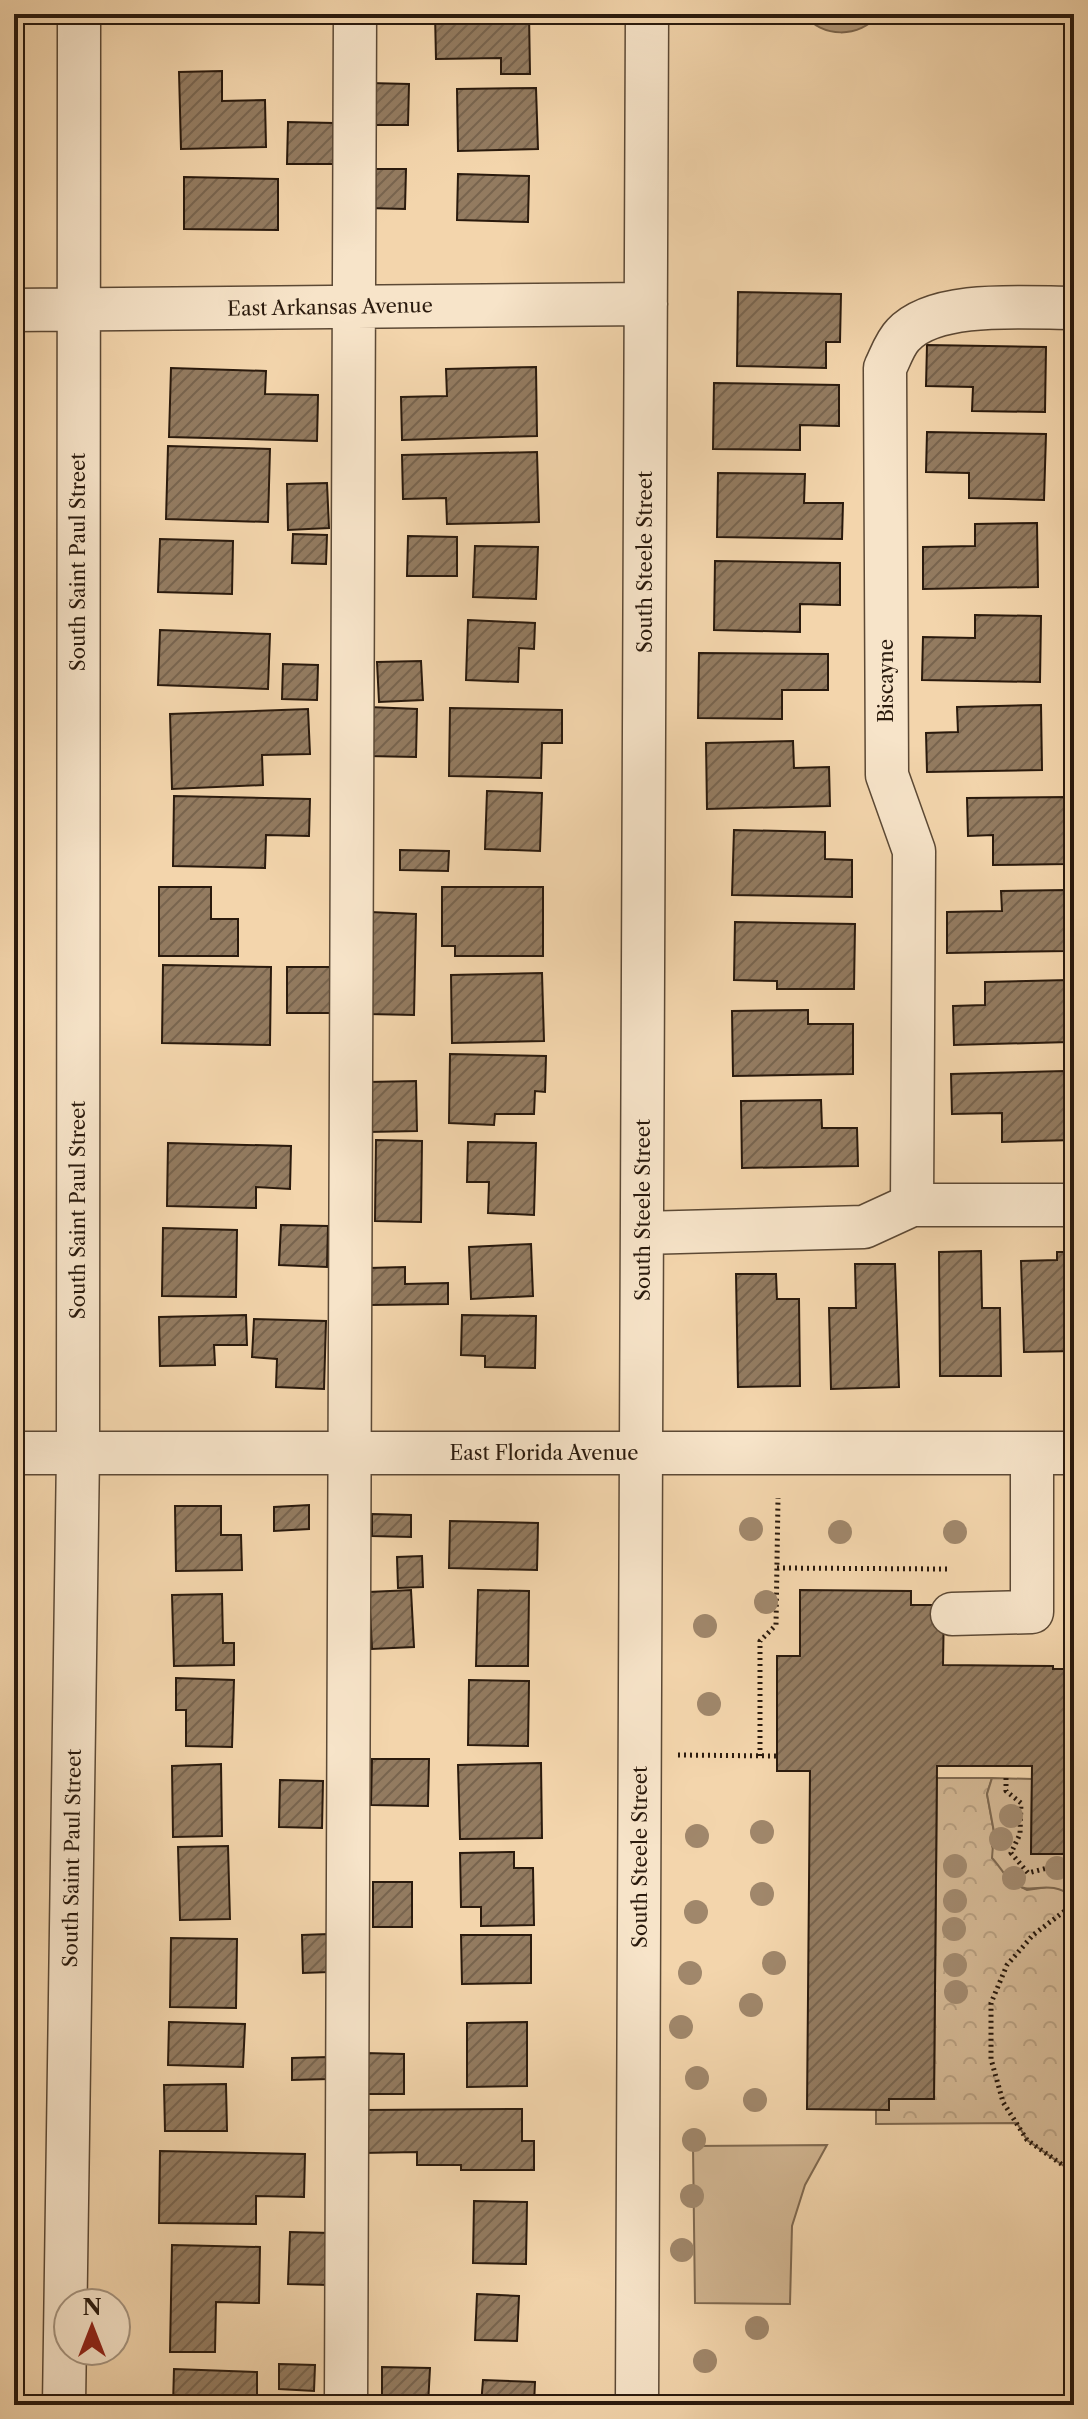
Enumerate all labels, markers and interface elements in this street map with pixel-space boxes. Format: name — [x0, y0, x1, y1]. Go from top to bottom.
street label: East Arkansas Avenue — [227, 293, 433, 321]
street label: South Saint Paul Street — [66, 453, 90, 671]
street label: South Steele Street — [633, 471, 657, 653]
street label: Biscayne — [874, 639, 898, 723]
street label: South Saint Paul Street — [66, 1101, 90, 1319]
street label: South Steele Street — [631, 1119, 655, 1301]
street label: East Florida Avenue — [449, 1441, 639, 1465]
street label: South Saint Paul Street — [58, 1748, 86, 1968]
street label: South Steele Street — [628, 1766, 652, 1948]
north arrow — [52, 2287, 132, 2367]
text: N — [82, 2294, 102, 2321]

